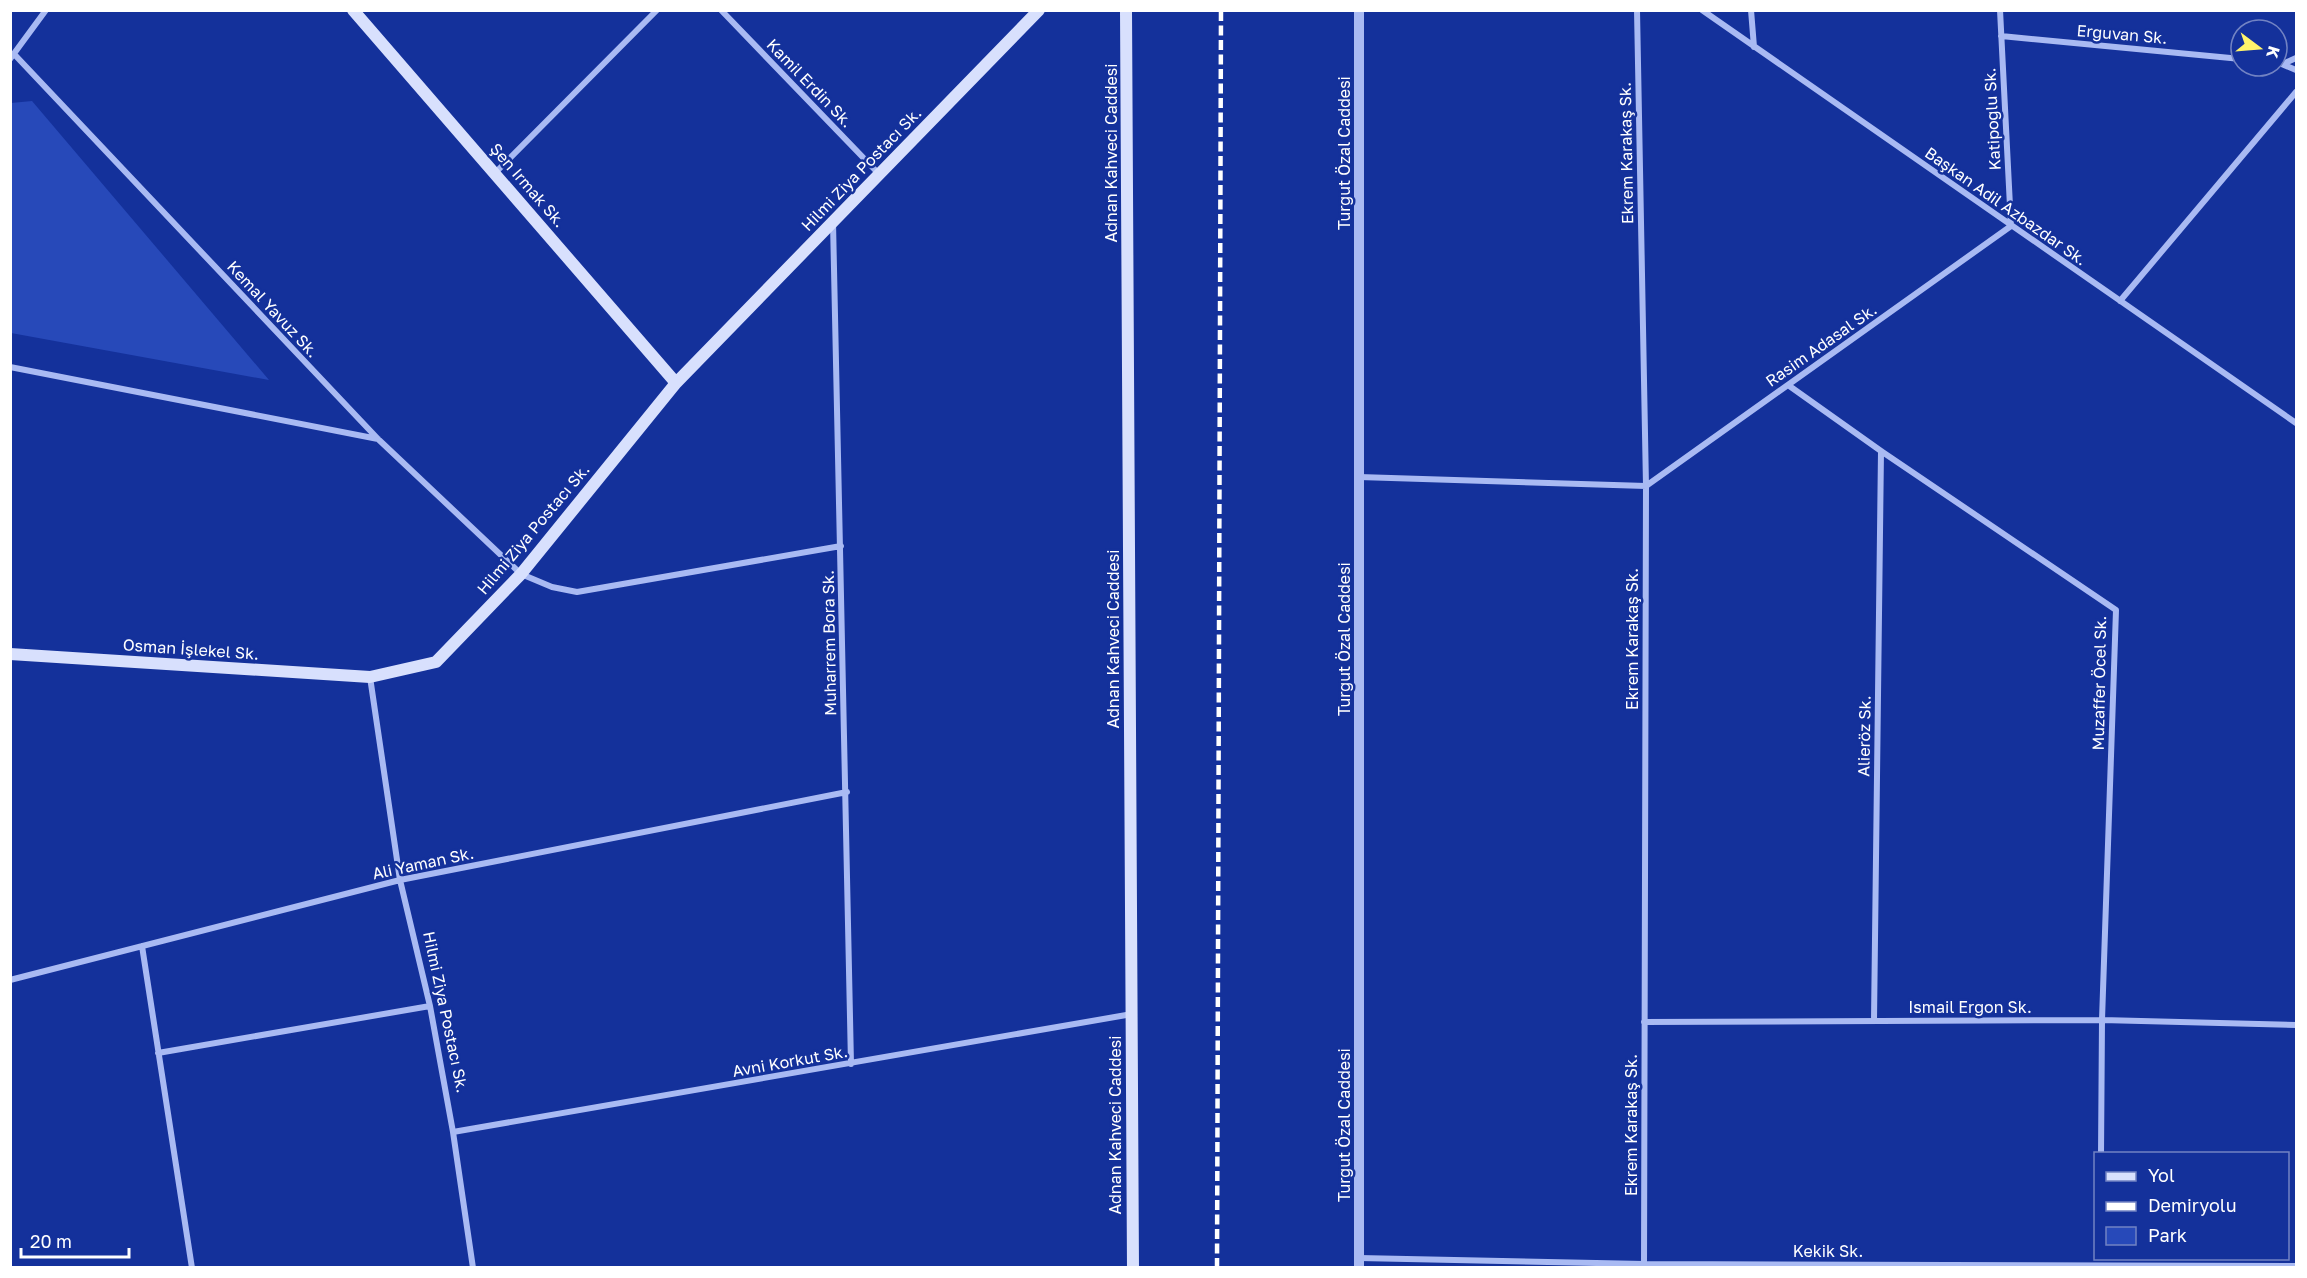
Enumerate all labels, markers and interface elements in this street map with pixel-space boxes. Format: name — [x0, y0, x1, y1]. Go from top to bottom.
north arrow — [2229, 18, 2289, 78]
street label: Erguvan Sk. — [2076, 20, 2168, 48]
street label: Kamil Erdin Sk. — [763, 34, 857, 132]
text: K — [2262, 44, 2285, 61]
street label: Adnan Kahveci Caddesi — [1101, 63, 1121, 243]
street label: Katipoğlu Sk. — [1979, 67, 2005, 171]
street label: Turgut Özal Caddesi — [1334, 76, 1354, 230]
street label: Ekrem Karakaş Sk. — [1615, 82, 1637, 224]
street label: Hilmi Ziya Postacı Sk. — [797, 103, 925, 235]
street label: Şen Irmak Sk. — [486, 139, 570, 231]
street label: Başkan Adil Azbazdar Sk. — [1921, 142, 2091, 270]
street label: Kemal Yavuz Sk. — [223, 256, 323, 362]
street label: Rasim Adasal Sk. — [1762, 299, 1880, 391]
street label: Hilmi Ziya Postacı Sk. — [472, 460, 594, 598]
street label: Adnan Kahveci Caddesi — [1103, 549, 1123, 729]
street label: Turgut Özal Caddesi — [1334, 562, 1354, 716]
street label: Ekrem Karakaş Sk. — [1622, 568, 1642, 710]
street label: Muharrem Bora Sk. — [818, 570, 840, 716]
street label: Muzaffer Öcel Sk. — [2088, 615, 2110, 751]
street label: Osman İşlekel Sk. — [122, 634, 260, 664]
street label: Alieröz Sk. — [1853, 695, 1875, 777]
street label: Ali Yaman Sk. — [371, 843, 475, 883]
street label: Hilmi Ziya Postacı Sk. — [419, 929, 473, 1095]
street label: Ismail Ergon Sk. — [1908, 997, 2032, 1017]
street label: Adnan Kahveci Caddesi — [1105, 1035, 1125, 1215]
street label: Avni Korkut Sk. — [731, 1041, 849, 1081]
street label: Turgut Özal Caddesi — [1334, 1048, 1354, 1202]
street label: Ekrem Karakaş Sk. — [1621, 1054, 1641, 1196]
legend — [2094, 1152, 2289, 1260]
text: Yol — [2148, 1164, 2175, 1186]
text: Demiryolu — [2148, 1194, 2237, 1216]
scale bar — [21, 1221, 129, 1259]
text: Park — [2148, 1224, 2187, 1246]
text: 20 m — [30, 1230, 72, 1252]
street label: Kekik Sk. — [1793, 1241, 1863, 1261]

